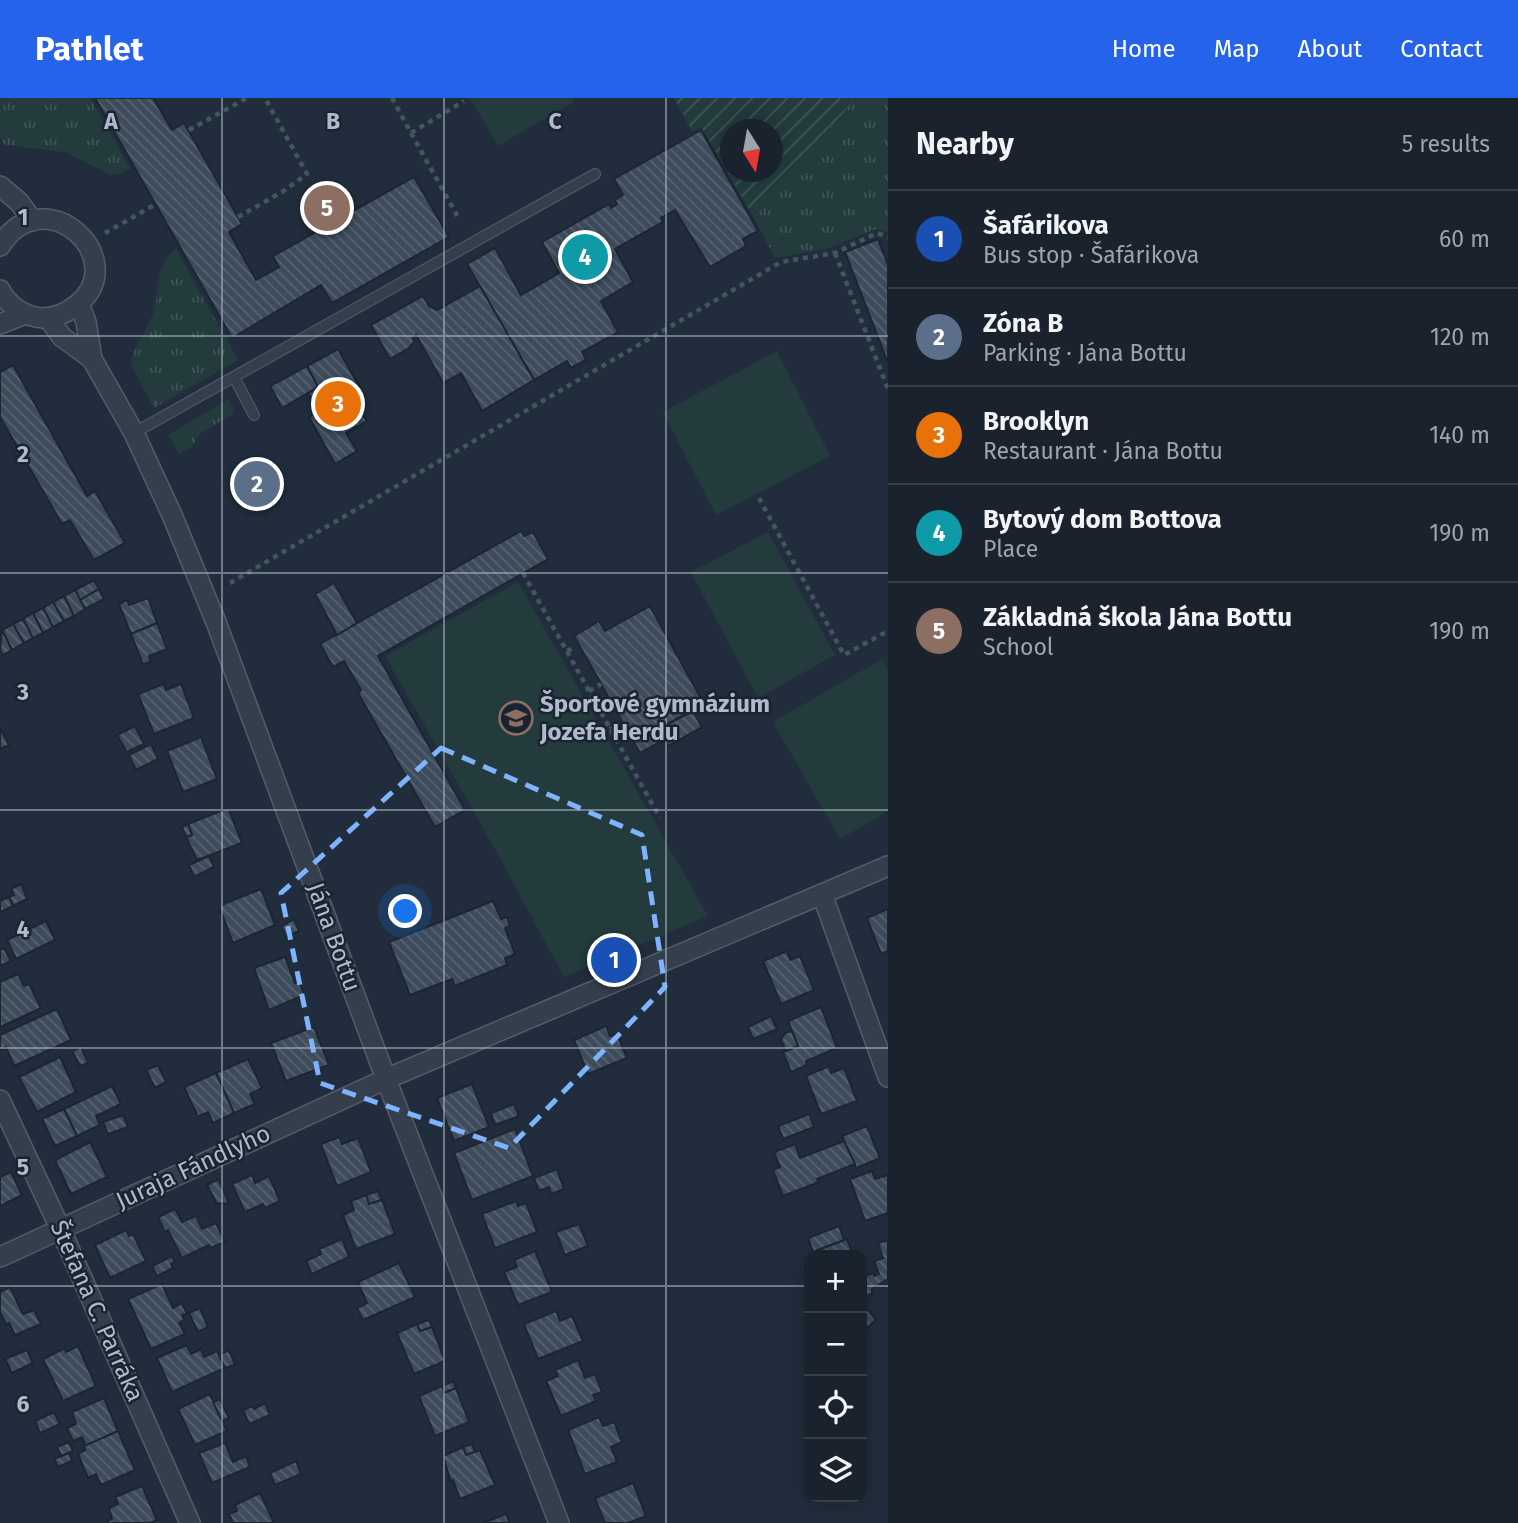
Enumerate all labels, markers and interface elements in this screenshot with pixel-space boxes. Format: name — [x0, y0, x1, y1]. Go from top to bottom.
text: Pathlet — [35, 29, 144, 69]
text: Home — [1112, 35, 1176, 63]
text: Map — [1214, 35, 1260, 63]
text: About — [1298, 35, 1362, 63]
text: Contact — [1400, 35, 1483, 63]
text: A — [103, 107, 118, 135]
text: B — [326, 107, 340, 135]
text: C — [548, 107, 562, 135]
north arrow — [720, 119, 783, 182]
text: Nearby — [916, 126, 1014, 162]
text: 5 results — [1402, 130, 1490, 158]
pin: 5 — [304, 182, 350, 234]
text: 1 — [18, 203, 28, 231]
text: Šafárikova — [983, 210, 1109, 241]
text: 1 — [934, 225, 944, 253]
text: 60 m — [1439, 225, 1490, 253]
pin: 4 — [562, 231, 608, 283]
text: Bus stop · Šafárikova — [983, 241, 1199, 269]
text: Zóna B — [983, 308, 1063, 339]
text: 2 — [933, 323, 945, 351]
text: 120 m — [1430, 323, 1490, 351]
text: Parking · Jána Bottu — [983, 339, 1187, 367]
pin: 3 — [315, 378, 361, 430]
text: Brooklyn — [983, 406, 1089, 437]
text: 3 — [933, 421, 945, 449]
text: 140 m — [1429, 421, 1490, 449]
text: Restaurant · Jána Bottu — [983, 437, 1223, 465]
text: 2 — [17, 440, 29, 468]
pin: 2 — [234, 458, 280, 510]
text: Bytový dom Bottova — [983, 504, 1222, 535]
text: 4 — [933, 519, 946, 547]
text: 190 m — [1429, 519, 1490, 547]
text: Place — [983, 535, 1038, 563]
text: Základná škola Jána Bottu — [983, 602, 1292, 633]
text: 5 — [933, 617, 945, 645]
text: 190 m — [1429, 617, 1490, 645]
text: School — [983, 633, 1054, 661]
text: 3 — [16, 678, 29, 706]
place label: Športové gymnázium Jozefa Herdu — [539, 689, 770, 746]
school or university icon: Športové gymnázium Jozefa Herdu — [497, 699, 535, 737]
street label: Jána Bottu — [301, 879, 367, 995]
your location — [388, 894, 422, 928]
text: 4 — [17, 915, 30, 943]
pin: 1 — [591, 934, 637, 986]
street label: Juraja Fándlyho — [111, 1119, 275, 1215]
text: 5 — [17, 1153, 29, 1181]
street label: Štefana C. Parráka — [44, 1216, 150, 1406]
map controls — [804, 1250, 867, 1502]
button: + — [804, 1250, 867, 1313]
button: − — [804, 1313, 867, 1376]
button: locate — [804, 1376, 867, 1439]
text: 6 — [17, 1390, 30, 1418]
button: layers — [804, 1439, 867, 1502]

